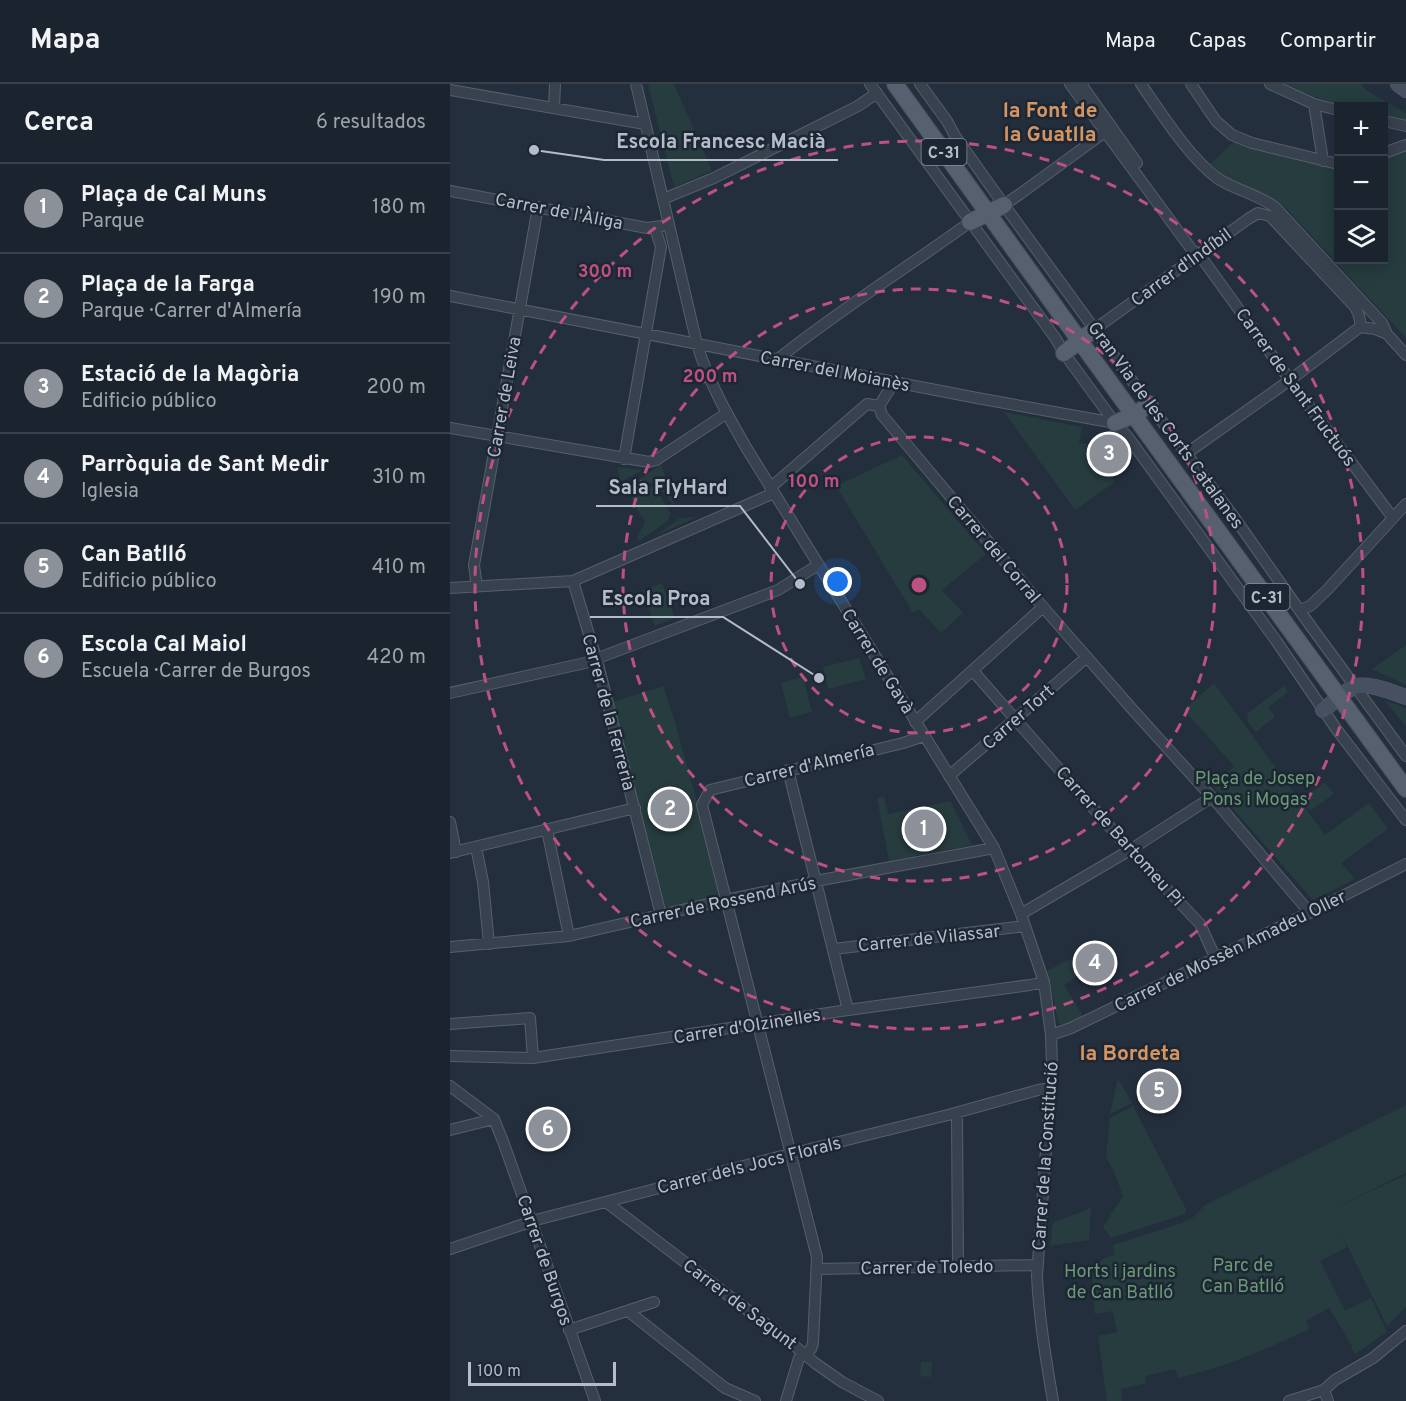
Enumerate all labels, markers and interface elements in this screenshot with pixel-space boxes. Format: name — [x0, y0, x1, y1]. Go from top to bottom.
text: Mapa — [30, 23, 100, 59]
text: Mapa — [1105, 28, 1156, 55]
text: Capas — [1189, 28, 1247, 55]
text: Compartir — [1280, 28, 1376, 55]
district label: la Font de la Guatlla — [1003, 98, 1097, 149]
map controls — [1334, 102, 1388, 264]
button: + — [1334, 102, 1388, 156]
text: Cerca — [24, 107, 94, 140]
text: 6 resultados — [316, 110, 426, 136]
callout: Escola Francesc Macià — [604, 122, 838, 160]
text: Escola Francesc Macià — [616, 130, 826, 156]
road number: C-31 — [922, 139, 966, 165]
button: − — [1334, 156, 1388, 210]
text: Plaça de Cal Muns — [81, 182, 267, 209]
street label: Carrer de l'Àliga — [493, 187, 625, 236]
text: 1 — [40, 195, 48, 221]
text: 180 m — [372, 195, 426, 221]
text: Parque — [81, 209, 144, 235]
button: layers — [1334, 210, 1388, 264]
street label: Carrer d'Indíbil — [1127, 224, 1237, 313]
text: 300 m — [578, 261, 632, 284]
text: Plaça de la Farga — [81, 272, 255, 299]
text: 2 — [37, 285, 50, 311]
text: 190 m — [372, 285, 426, 311]
text: Parque · Carrer d'Almería — [81, 299, 302, 325]
street label: Carrer de Sant Fructuós — [1229, 304, 1360, 472]
street label: Gran Via de les Corts Catalanes — [1082, 317, 1248, 534]
street label: Carrer de Leiva — [484, 335, 527, 460]
street label: Carrer del Moianès — [758, 347, 912, 398]
text: Estació de la Magòria — [81, 362, 299, 389]
text: 200 m — [682, 366, 738, 389]
text: 3 — [38, 375, 50, 401]
text: 200 m — [367, 375, 426, 401]
text: Edificio público — [81, 389, 217, 415]
pin: 3 — [1090, 432, 1128, 476]
text: Parròquia de Sant Medir — [81, 452, 329, 479]
text: 4 — [37, 465, 50, 491]
text: 310 m — [372, 465, 426, 491]
callout: Sala FlyHard — [596, 468, 740, 506]
text: 100 m — [788, 471, 840, 494]
text: Sala FlyHard — [608, 476, 728, 502]
text: Iglesia — [81, 479, 139, 505]
street label: Carrer del Corral — [941, 491, 1045, 609]
text: Can Batlló — [81, 542, 187, 569]
text: 5 — [37, 555, 50, 581]
text: 410 m — [372, 555, 426, 581]
your location — [823, 567, 852, 596]
text: Edificio público — [81, 569, 217, 595]
centre of rings — [909, 575, 929, 595]
callout: Escola Proa — [590, 579, 723, 617]
road number: C-31 — [1244, 584, 1290, 610]
text: Escola Proa — [601, 587, 711, 613]
street label: Carrer de Gavà — [835, 605, 918, 719]
text: Escola Cal Maiol — [81, 632, 247, 659]
street label: Carrer de la Ferreria — [576, 632, 640, 793]
text: 6 — [37, 645, 50, 671]
text: 420 m — [367, 645, 426, 671]
text: Escuela · Carrer de Burgos — [81, 659, 311, 685]
street label: Carrer Tort — [978, 681, 1060, 756]
street label: Carrer d'Almería — [742, 739, 877, 794]
street label: Carrer de Bartomeu Pi — [1050, 762, 1188, 912]
park label: Plaça de Josep Pons i Mogas — [1195, 768, 1315, 812]
pin: 2 — [650, 786, 690, 832]
pin: 1 — [904, 806, 944, 852]
street label: Carrer de Rossend Arús — [628, 873, 818, 934]
street label: Carrer de Mossèn Amadeu Oller — [1111, 886, 1350, 1019]
street label: Carrer de Vilassar — [857, 921, 1002, 958]
pin: 4 — [1076, 940, 1114, 986]
street label: Carrer d'Olzinelles — [672, 1004, 823, 1050]
district label: la Bordeta — [1079, 1041, 1181, 1068]
street label: Carrer de la Constitució — [1028, 1061, 1065, 1251]
pin: 5 — [1140, 1068, 1178, 1114]
pin: 6 — [528, 1106, 568, 1152]
street label: Carrer dels Jocs Florals — [655, 1132, 844, 1200]
street label: Carrer de Burgos — [510, 1192, 577, 1329]
street label: Carrer de Sagunt — [677, 1255, 801, 1356]
park label: Parc de Can Batlló — [1202, 1255, 1284, 1299]
street label: Carrer de Toledo — [860, 1256, 994, 1281]
park label: Horts i jardins de Can Batlló — [1064, 1261, 1176, 1305]
scale bar — [468, 1359, 616, 1386]
text: 100 m — [477, 1362, 521, 1382]

